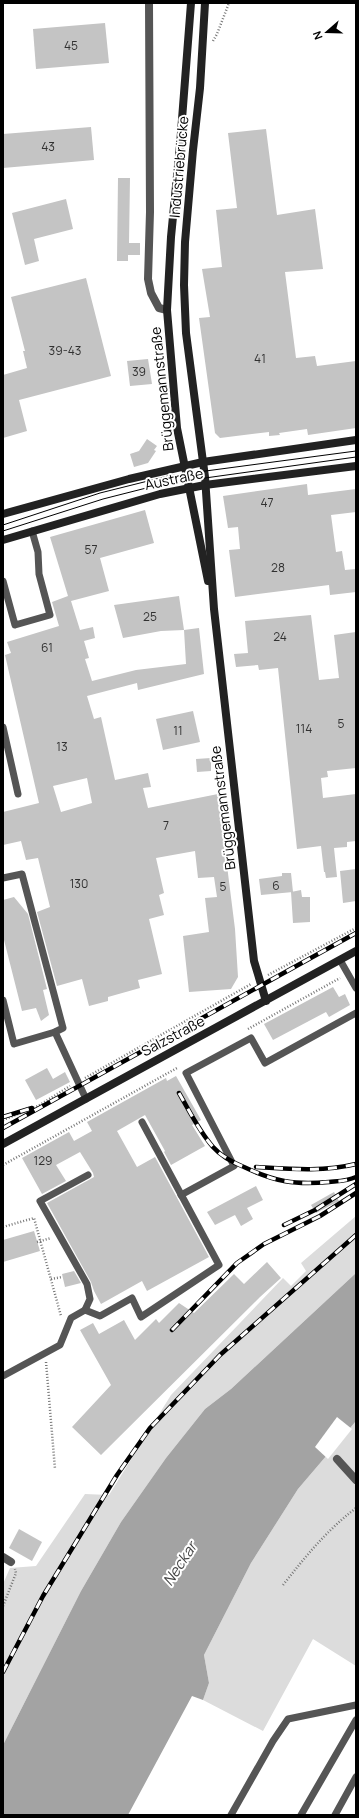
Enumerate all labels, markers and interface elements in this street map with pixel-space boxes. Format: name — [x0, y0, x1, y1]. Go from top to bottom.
north arrow — [307, 12, 347, 52]
text: N — [309, 29, 326, 42]
house number: 45 — [64, 37, 78, 54]
street label: Industriebrücke — [165, 115, 192, 219]
house number: 43 — [41, 138, 55, 155]
street label: Brüggemannstraße — [146, 326, 177, 452]
house number: 39-43 — [49, 342, 81, 359]
house number: 41 — [254, 350, 266, 367]
house number: 39 — [132, 363, 146, 380]
street label: Austraße — [143, 463, 205, 494]
house number: 47 — [260, 494, 274, 511]
house number: 57 — [85, 541, 97, 558]
house number: 28 — [271, 559, 285, 576]
house number: 25 — [143, 608, 157, 625]
house number: 24 — [273, 628, 287, 645]
house number: 61 — [41, 639, 53, 656]
house number: 5 — [338, 715, 345, 732]
house number: 114 — [296, 720, 312, 737]
house number: 11 — [173, 722, 183, 739]
house number: 13 — [56, 738, 68, 755]
street label: Brüggemannstraße — [205, 745, 240, 871]
house number: 7 — [163, 817, 169, 834]
house number: 130 — [70, 875, 88, 892]
house number: 6 — [272, 877, 280, 894]
house number: 5 — [220, 878, 227, 895]
street label: Salzstraße — [138, 1011, 208, 1060]
house number: 129 — [34, 1152, 52, 1169]
water label: Neckar — [158, 1535, 203, 1590]

